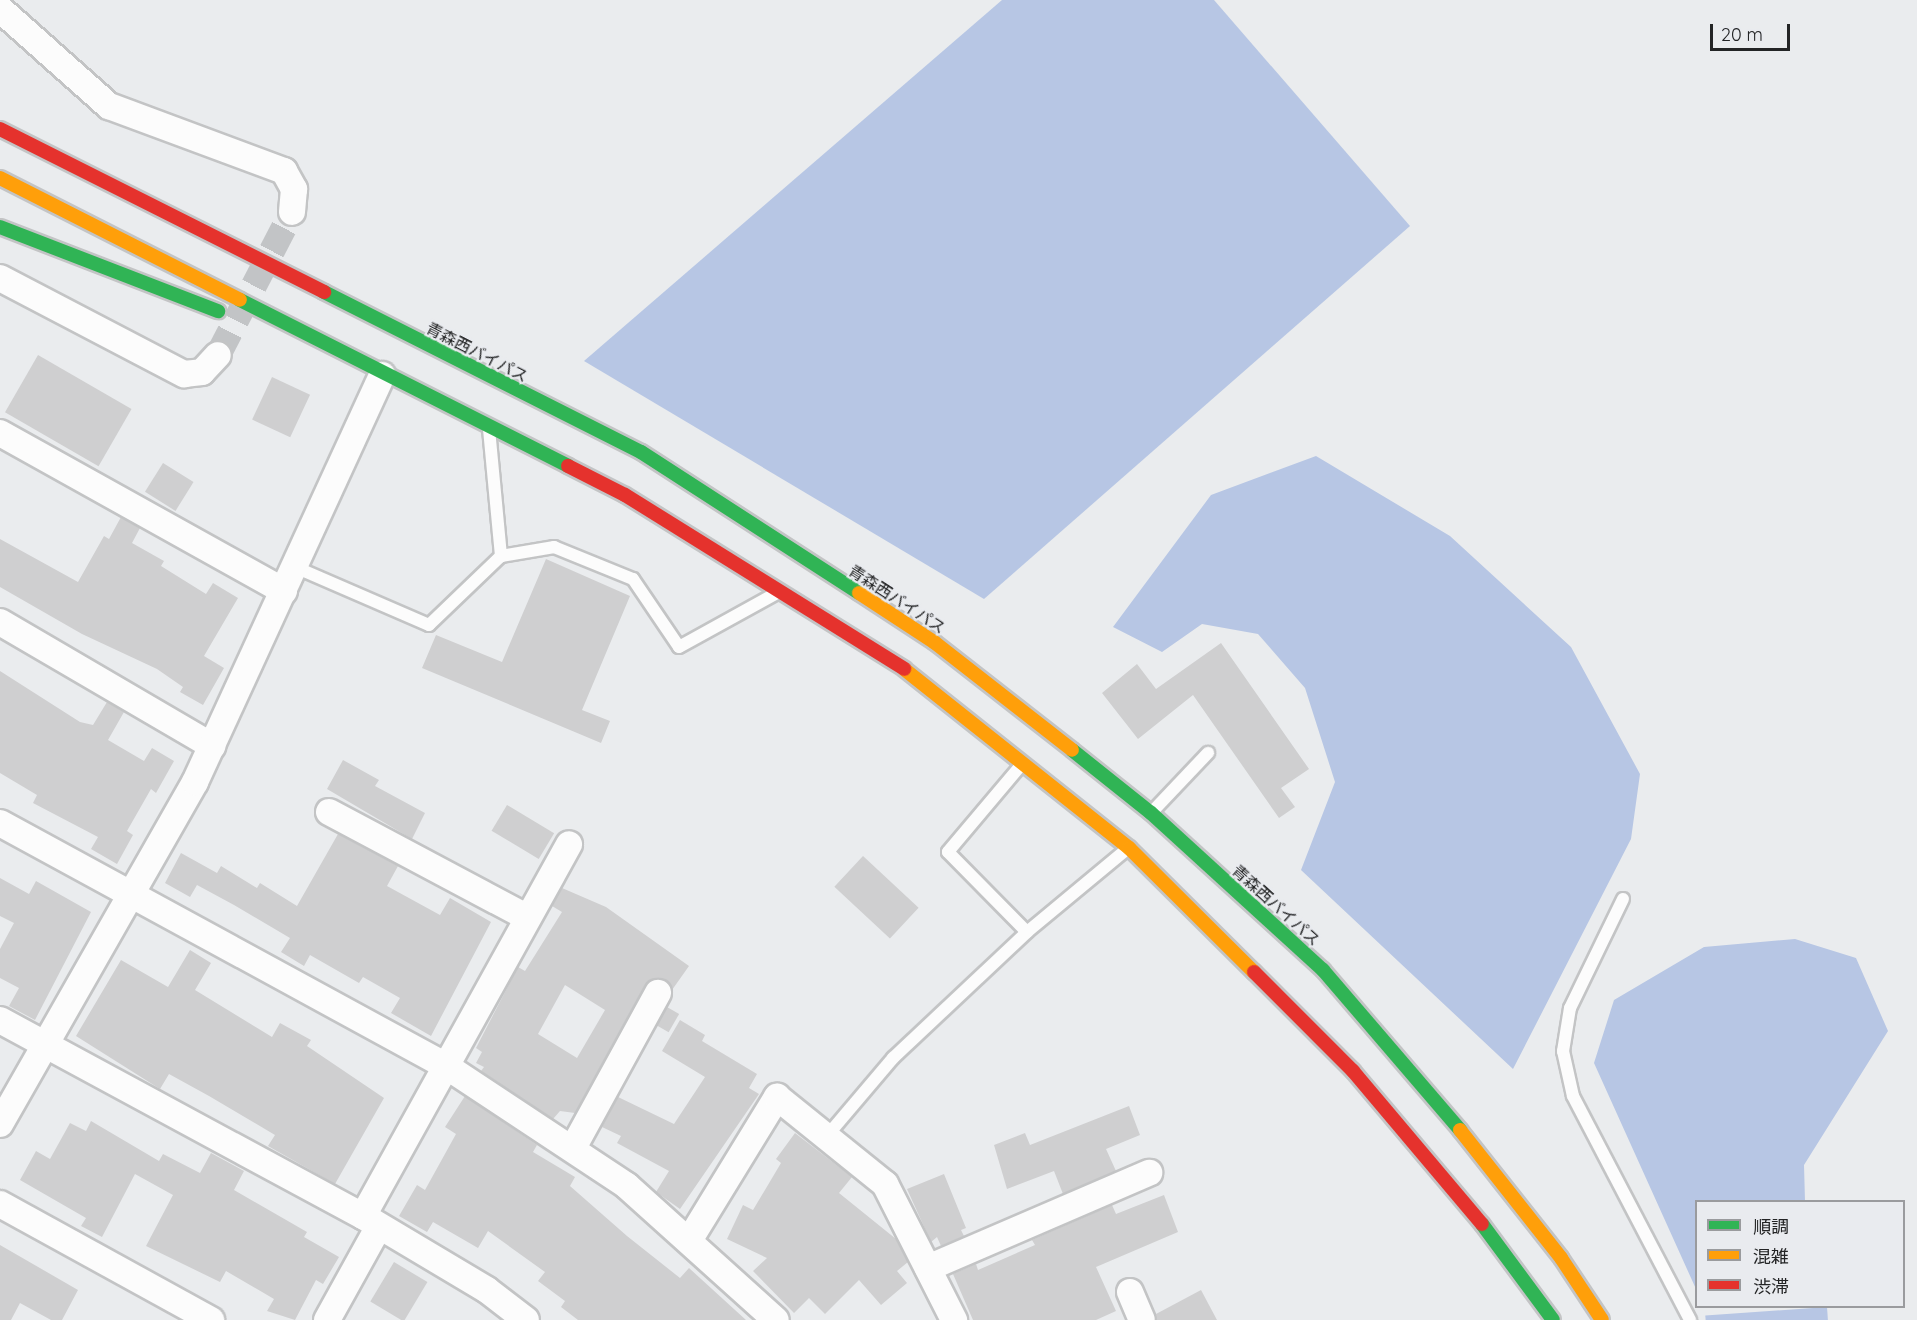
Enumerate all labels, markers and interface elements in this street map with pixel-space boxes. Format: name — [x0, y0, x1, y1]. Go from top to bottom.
scale bar — [1713, 12, 1792, 50]
text: 20 m — [1721, 23, 1763, 46]
street label: 青森西バイパス — [423, 318, 531, 386]
street label: 青森西バイパス — [845, 560, 949, 638]
street label: 青森西バイパス — [1228, 860, 1324, 950]
legend — [1695, 1200, 1905, 1308]
text: 順調 — [1753, 1215, 1789, 1238]
text: 混雑 — [1753, 1245, 1789, 1268]
text: 渋滞 — [1753, 1275, 1789, 1298]

